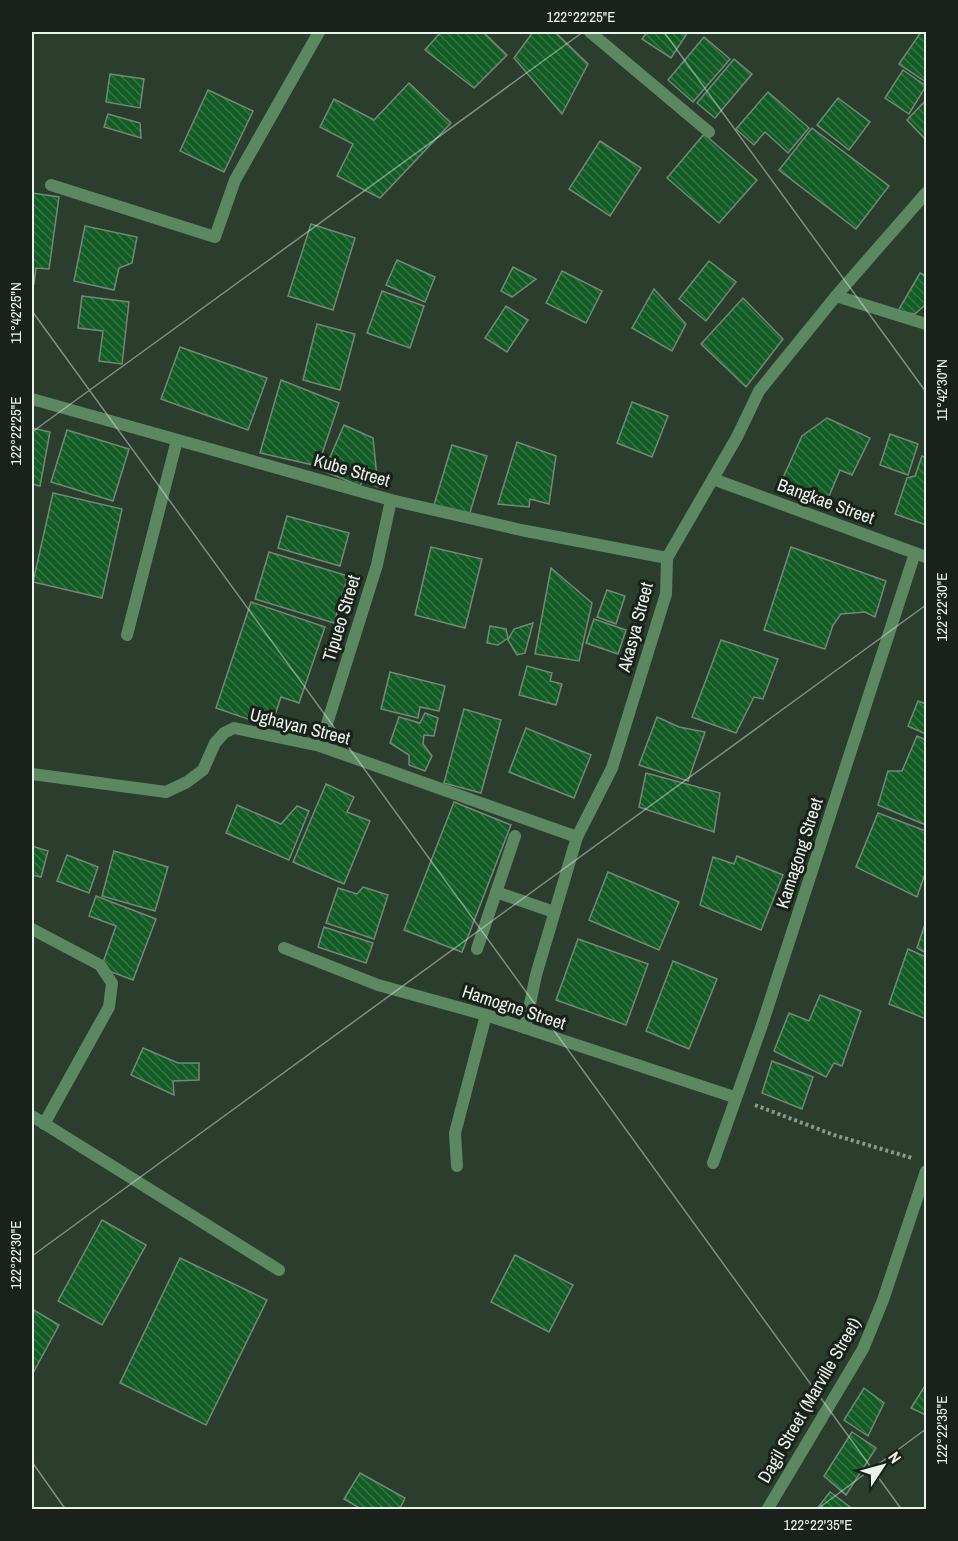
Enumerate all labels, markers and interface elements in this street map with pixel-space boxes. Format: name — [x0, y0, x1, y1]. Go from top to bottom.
text: 122°22'25"E — [547, 6, 615, 27]
text: 11°42'25"N — [5, 282, 26, 344]
text: 11°42'30"N — [931, 359, 952, 421]
text: 122°22'25"E — [5, 397, 26, 465]
street label: Kube Street — [311, 447, 393, 493]
street label: Bangkae Street — [774, 472, 878, 530]
street label: Tipueo Street — [316, 572, 366, 664]
text: 122°22'30"E — [931, 573, 952, 641]
street label: Akasya Street — [611, 579, 659, 676]
street label: Ughayan Street — [247, 701, 353, 751]
street label: Kamagong Street — [769, 795, 829, 911]
street label: Hamogne Street — [459, 979, 569, 1035]
text: 122°22'30"E — [5, 1221, 26, 1289]
street label: Dagil Street (Marville Street) — [751, 1313, 867, 1487]
text: 122°22'35"E — [931, 1396, 952, 1464]
north arrow — [853, 1436, 913, 1496]
text: N — [883, 1447, 907, 1467]
text: 122°22'35"E — [784, 1514, 852, 1535]

